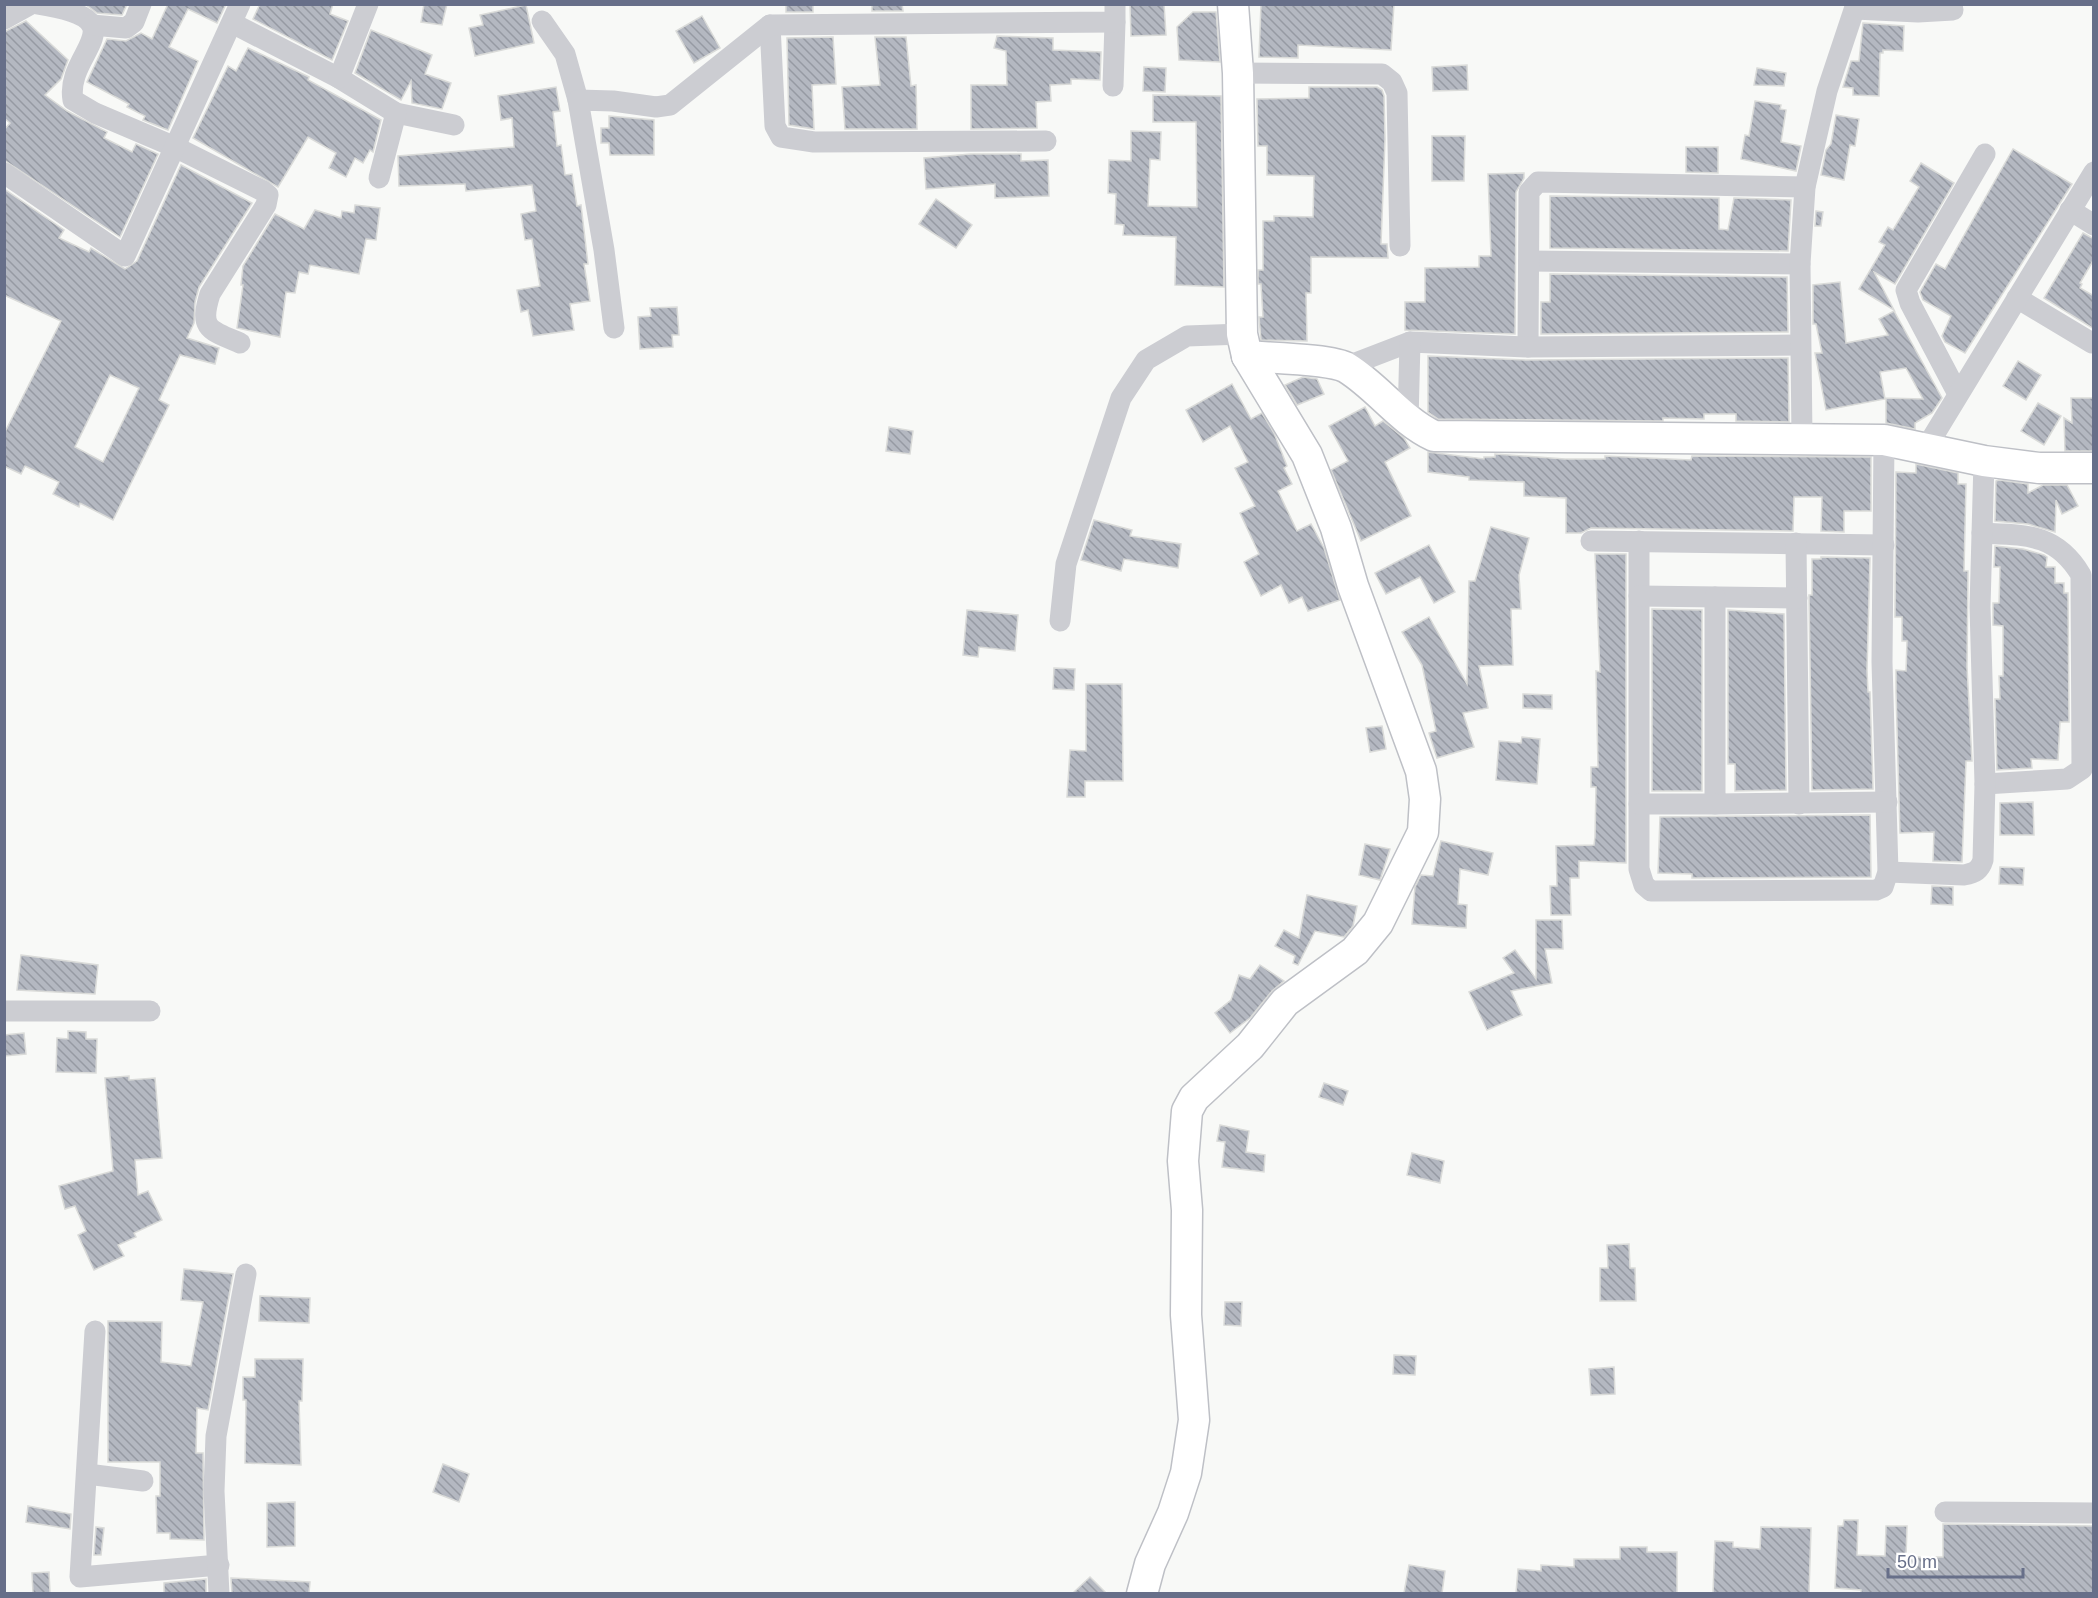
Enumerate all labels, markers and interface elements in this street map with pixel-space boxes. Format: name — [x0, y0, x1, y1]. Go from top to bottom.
scale bar — [1888, 1541, 2023, 1579]
text: 50 m — [1897, 1552, 1937, 1572]

